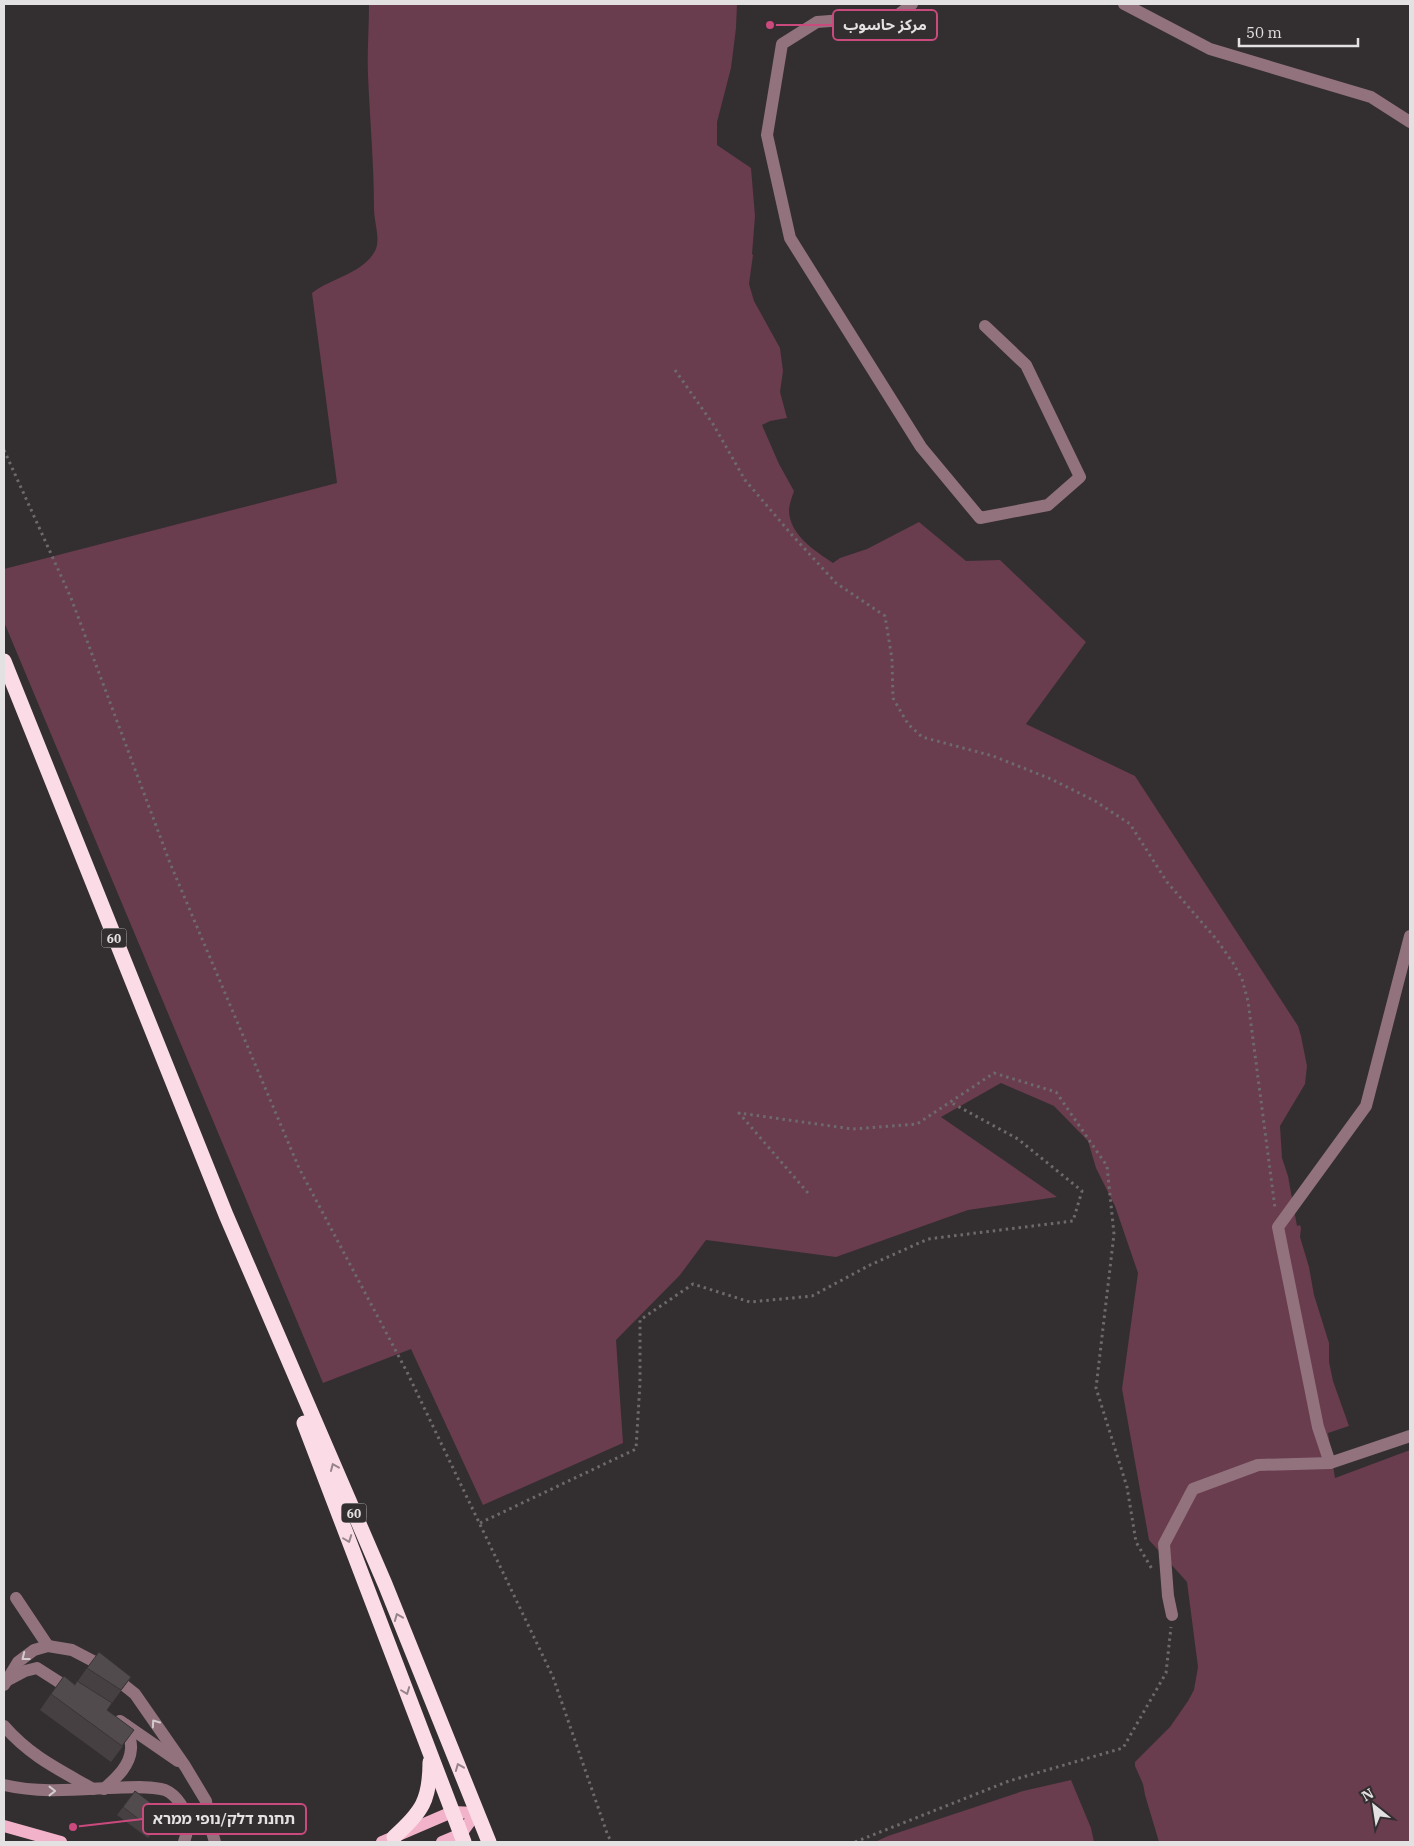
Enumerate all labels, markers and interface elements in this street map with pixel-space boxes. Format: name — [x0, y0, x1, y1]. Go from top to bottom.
callout: مركز حاسوب — [833, 10, 937, 40]
text: مركز حاسوب — [843, 15, 927, 34]
scale bar — [1239, 15, 1358, 47]
text: 50 m — [1246, 23, 1282, 42]
road number: 60 — [102, 928, 126, 948]
one-way arrow — [330, 1463, 341, 1472]
road number: 60 — [342, 1504, 366, 1522]
one-way arrow — [342, 1535, 352, 1543]
one-way arrow — [394, 1613, 404, 1622]
one-way arrow — [21, 1651, 31, 1660]
one-way arrow — [400, 1687, 410, 1695]
one-way arrow — [152, 1719, 161, 1728]
one-way arrow — [454, 1764, 464, 1772]
north arrow — [1349, 1781, 1399, 1831]
text: N — [1358, 1784, 1377, 1805]
one-way arrow — [48, 1786, 56, 1796]
callout: תחנת דלק/נופי ממרא — [143, 1804, 306, 1834]
text: תחנת דלק/נופי ממרא — [153, 1809, 295, 1828]

